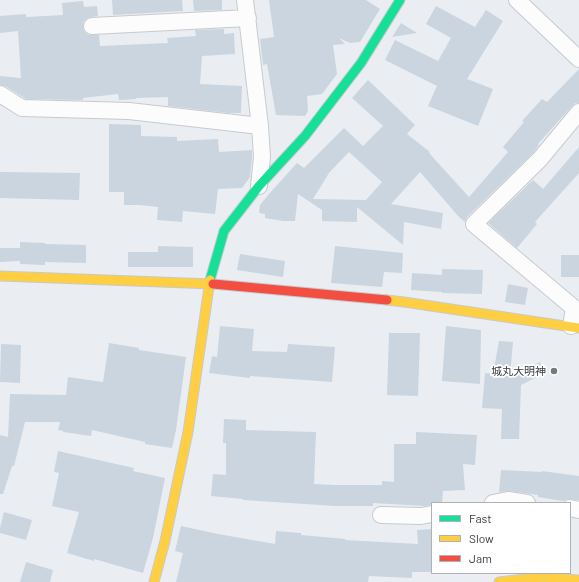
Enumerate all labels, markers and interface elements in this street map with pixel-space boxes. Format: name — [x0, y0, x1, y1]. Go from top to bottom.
place label: 城丸大明神 — [491, 364, 546, 378]
marker: 城丸大明神 — [549, 366, 559, 376]
legend — [431, 502, 571, 574]
text: Fast — [469, 511, 492, 525]
text: Slow — [469, 531, 494, 545]
text: Jam — [469, 551, 492, 565]

